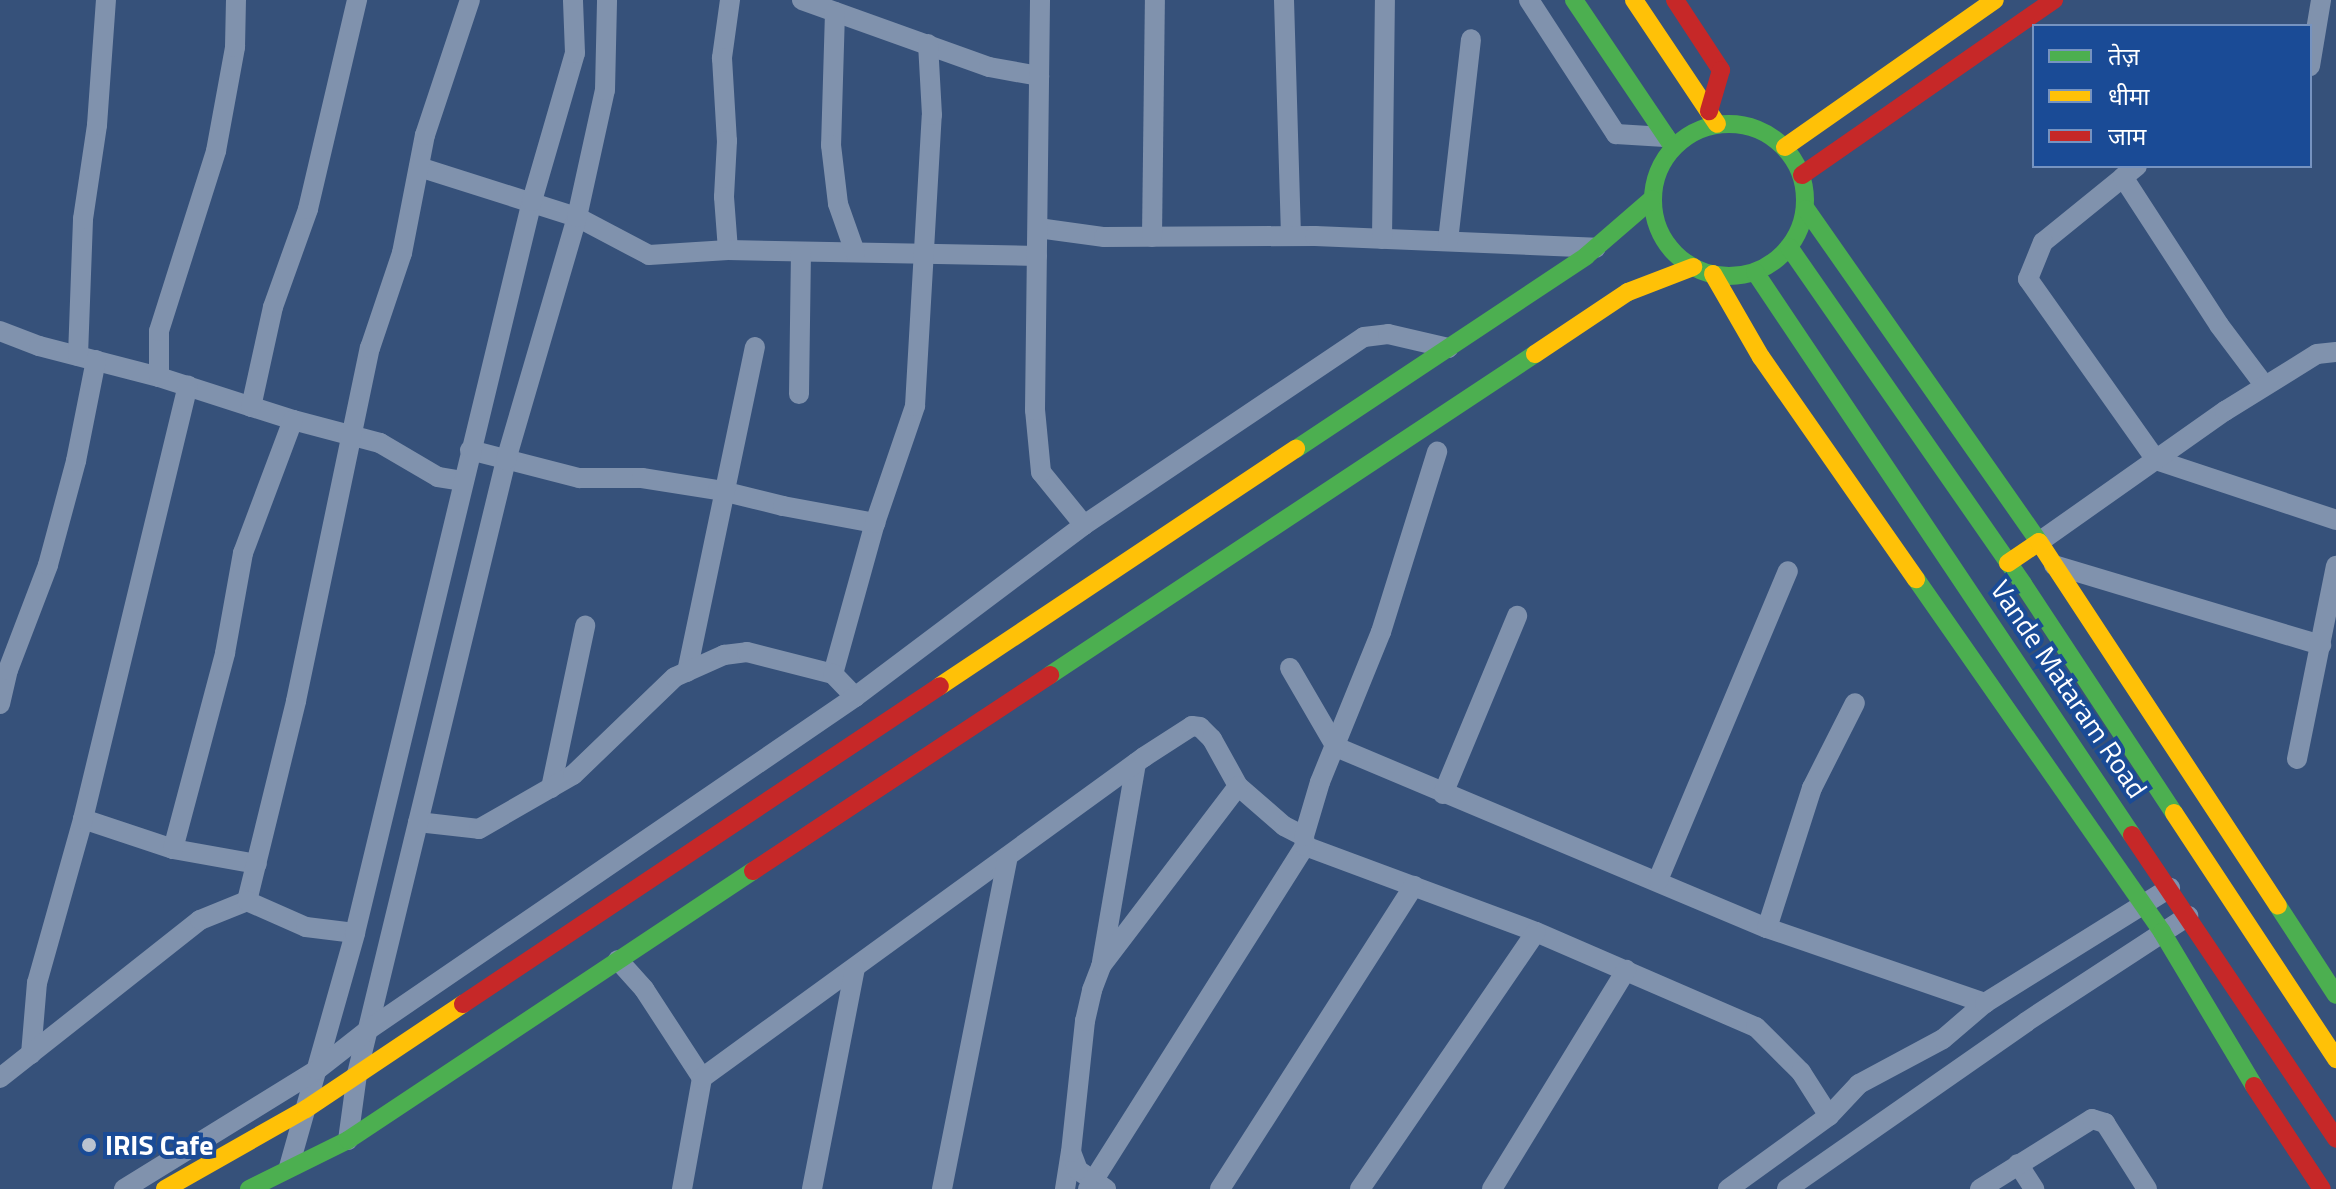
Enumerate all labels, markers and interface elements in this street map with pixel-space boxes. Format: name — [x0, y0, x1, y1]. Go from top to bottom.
legend — [2032, 24, 2312, 168]
text: तेज़ — [2108, 38, 2140, 74]
text: धीमा — [2108, 78, 2150, 114]
text: जाम — [2108, 118, 2146, 154]
street label: Vande Mataram Road — [1984, 574, 2154, 804]
place label: IRIS Cafe — [105, 1128, 213, 1162]
marker: IRIS Cafe — [80, 1136, 98, 1154]

